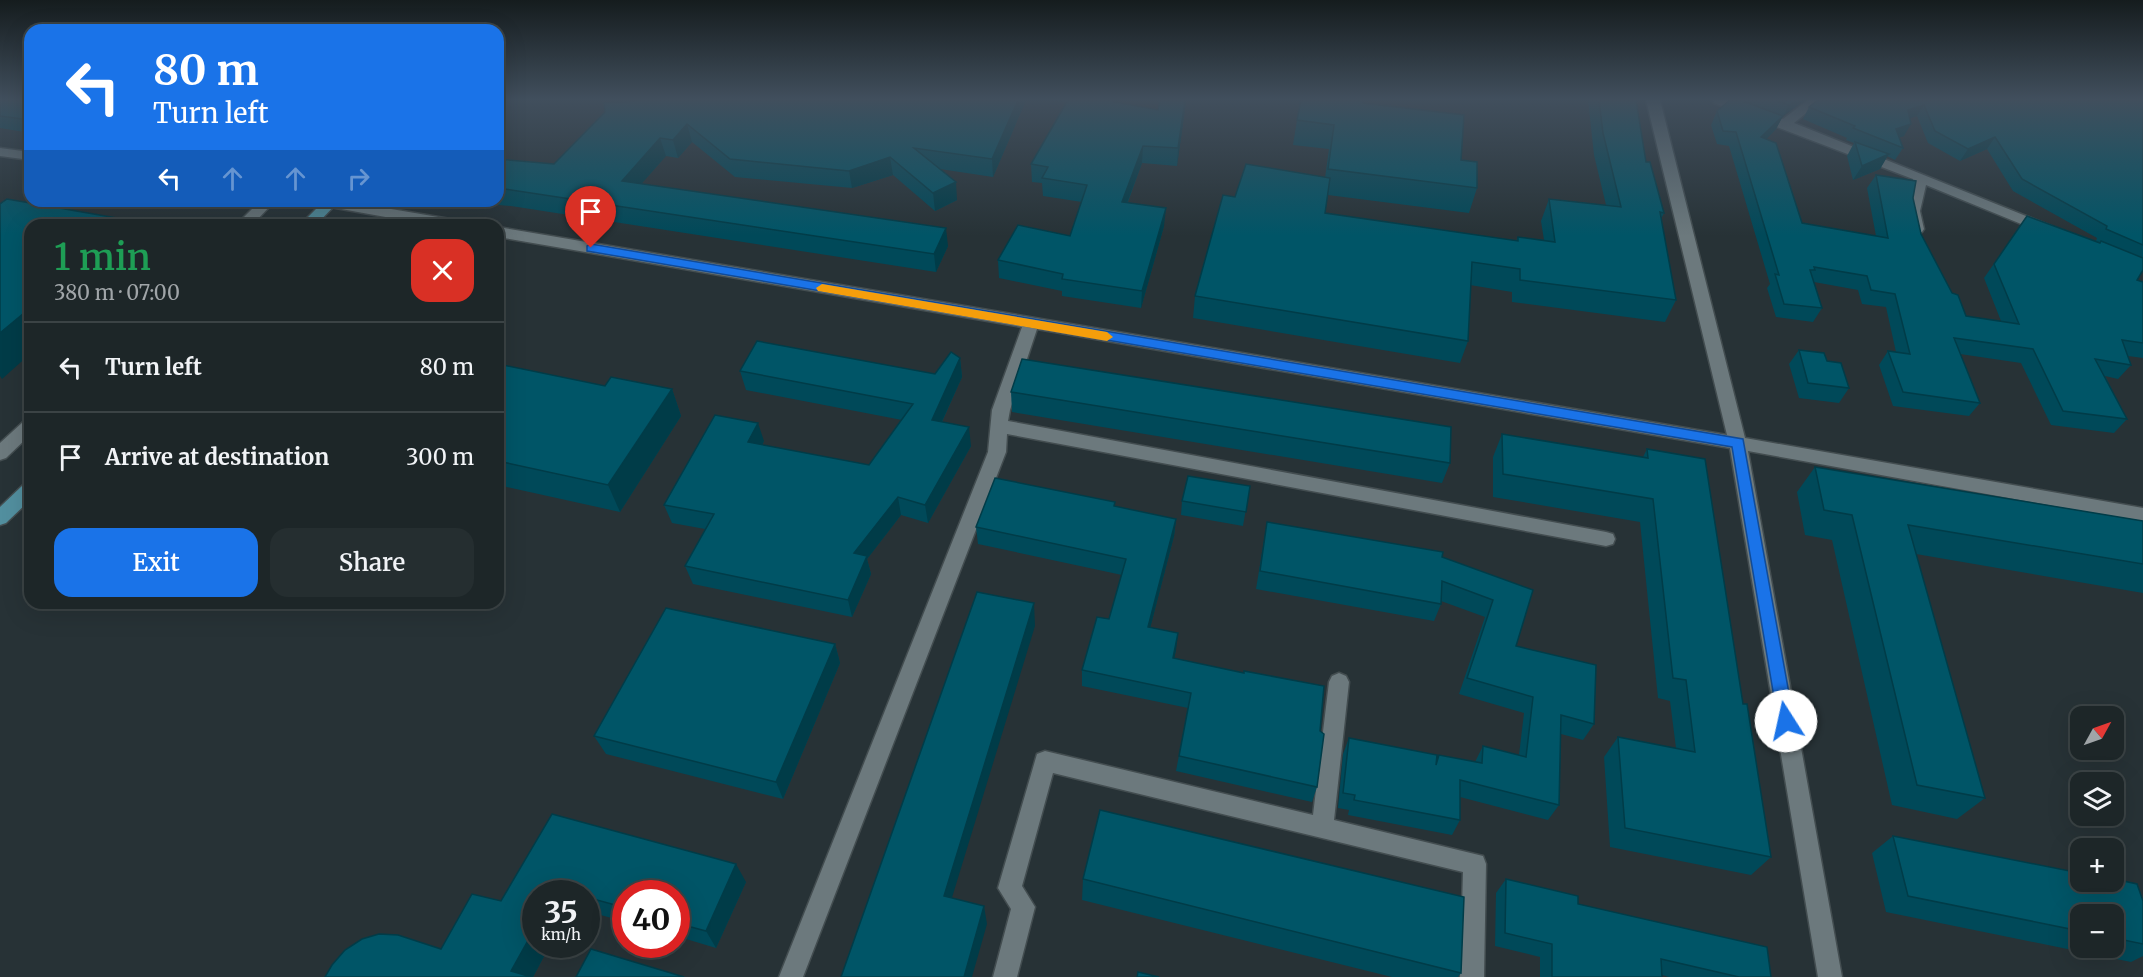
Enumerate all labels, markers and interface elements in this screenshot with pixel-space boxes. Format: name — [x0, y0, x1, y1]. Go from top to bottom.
text: 80 m — [153, 44, 259, 96]
icon: left — [54, 48, 132, 126]
text: Turn left — [153, 96, 268, 130]
icon: left — [153, 162, 186, 195]
icon: ahead — [216, 162, 249, 195]
icon: ahead — [279, 162, 312, 195]
icon: right — [342, 162, 375, 195]
pin — [565, 186, 616, 248]
icon: arrive — [574, 195, 607, 228]
text: 1 min — [54, 235, 151, 280]
button: close — [411, 239, 474, 302]
text: 380 m · 07:00 — [54, 280, 180, 305]
icon: left — [54, 351, 87, 384]
text: Turn left — [105, 353, 202, 381]
text: 80 m — [420, 353, 474, 381]
icon: arrive — [54, 441, 87, 474]
text: Arrive at destination — [105, 443, 329, 471]
text: 300 m — [406, 443, 474, 471]
button: Exit — [54, 528, 258, 597]
button: Share — [270, 528, 474, 597]
position arrow — [1754, 689, 1818, 753]
north arrow — [2070, 706, 2124, 760]
map controls — [2070, 706, 2124, 958]
button: layers — [2070, 772, 2124, 826]
button: + — [2070, 838, 2124, 892]
speed limit sign: 40 — [612, 880, 690, 958]
text: 35 — [544, 893, 578, 931]
button: − — [2070, 904, 2124, 958]
text: km/h — [541, 925, 581, 944]

